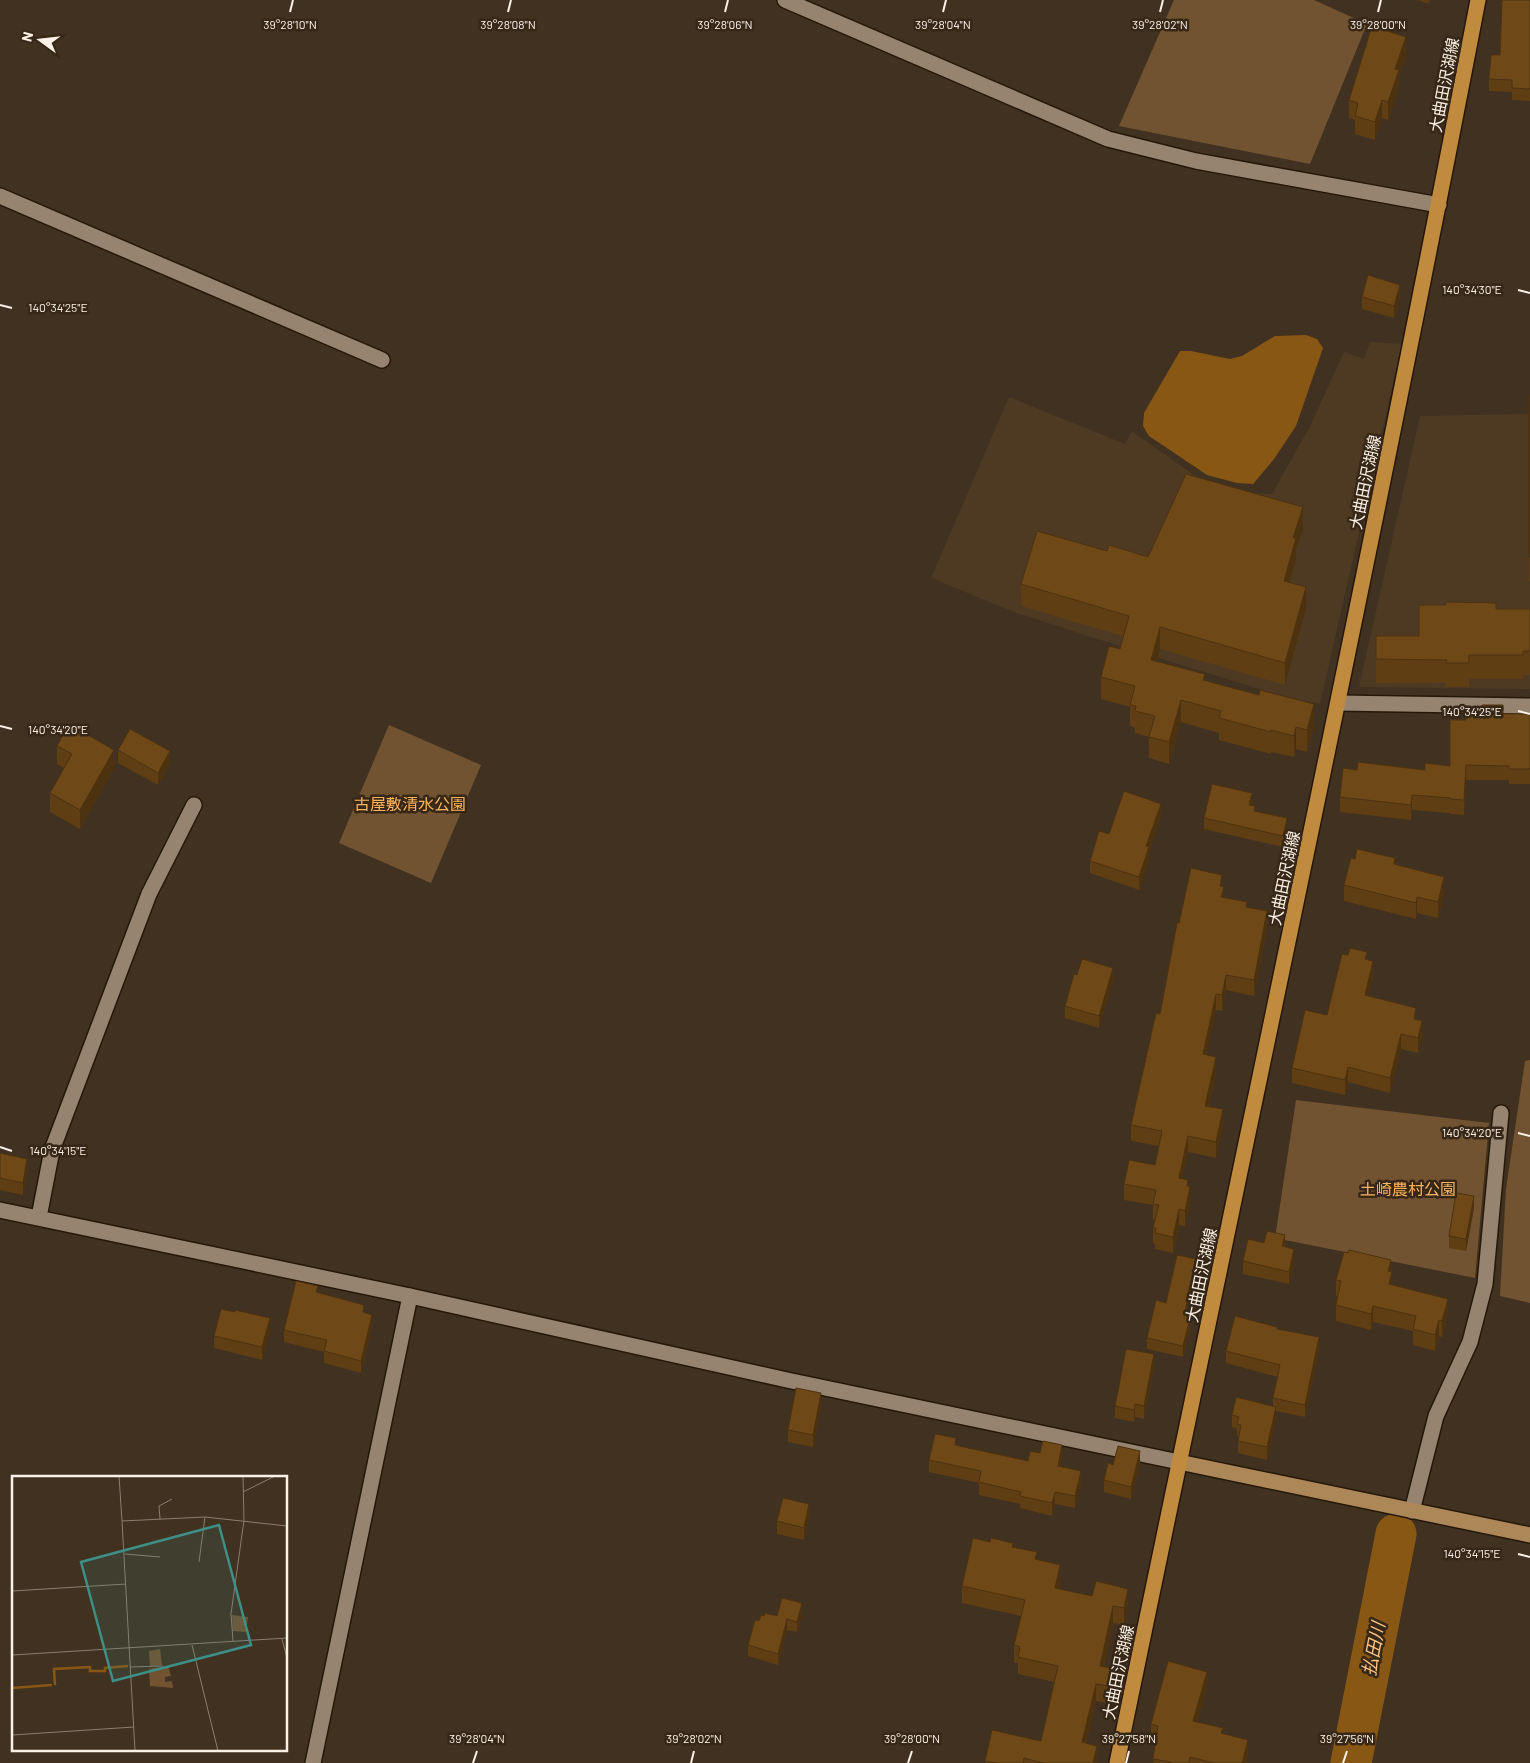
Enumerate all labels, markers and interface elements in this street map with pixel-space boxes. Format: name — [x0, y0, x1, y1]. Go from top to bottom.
north arrow — [15, 15, 65, 65]
text: 39°28'10"N — [263, 17, 317, 31]
text: 39°28'08"N — [480, 17, 536, 31]
text: 39°28'06"N — [697, 17, 753, 31]
text: 39°28'04"N — [915, 17, 971, 31]
text: 39°28'02"N — [1132, 17, 1188, 31]
text: 39°28'00"N — [1350, 17, 1406, 31]
text: N — [18, 30, 36, 43]
street label: 大曲田沢湖線 — [1425, 36, 1462, 134]
text: 140°34'30"E — [1442, 282, 1502, 296]
text: 140°34'25"E — [28, 300, 88, 314]
street label: 大曲田沢湖線 — [1345, 433, 1384, 531]
text: 140°34'25"E — [1442, 704, 1502, 718]
text: 140°34'20"E — [28, 722, 88, 736]
park label: 古屋敷清水公園 — [354, 794, 466, 813]
street label: 大曲田沢湖線 — [1264, 829, 1303, 927]
text: 140°34'20"E — [1442, 1125, 1502, 1139]
text: 140°34'15"E — [29, 1143, 87, 1157]
park label: 土崎農村公園 — [1360, 1179, 1456, 1198]
street label: 大曲田沢湖線 — [1181, 1226, 1220, 1324]
inset map — [12, 1476, 288, 1750]
text: 140°34'15"E — [1443, 1546, 1501, 1560]
water label: 払田川 — [1357, 1618, 1389, 1677]
street label: 大曲田沢湖線 — [1098, 1623, 1137, 1721]
text: 39°28'04"N — [449, 1731, 505, 1745]
text: 39°28'02"N — [666, 1731, 722, 1745]
text: 39°28'00"N — [884, 1731, 940, 1745]
text: 39°27'58"N — [1102, 1731, 1156, 1745]
text: 39°27'56"N — [1320, 1731, 1374, 1745]

